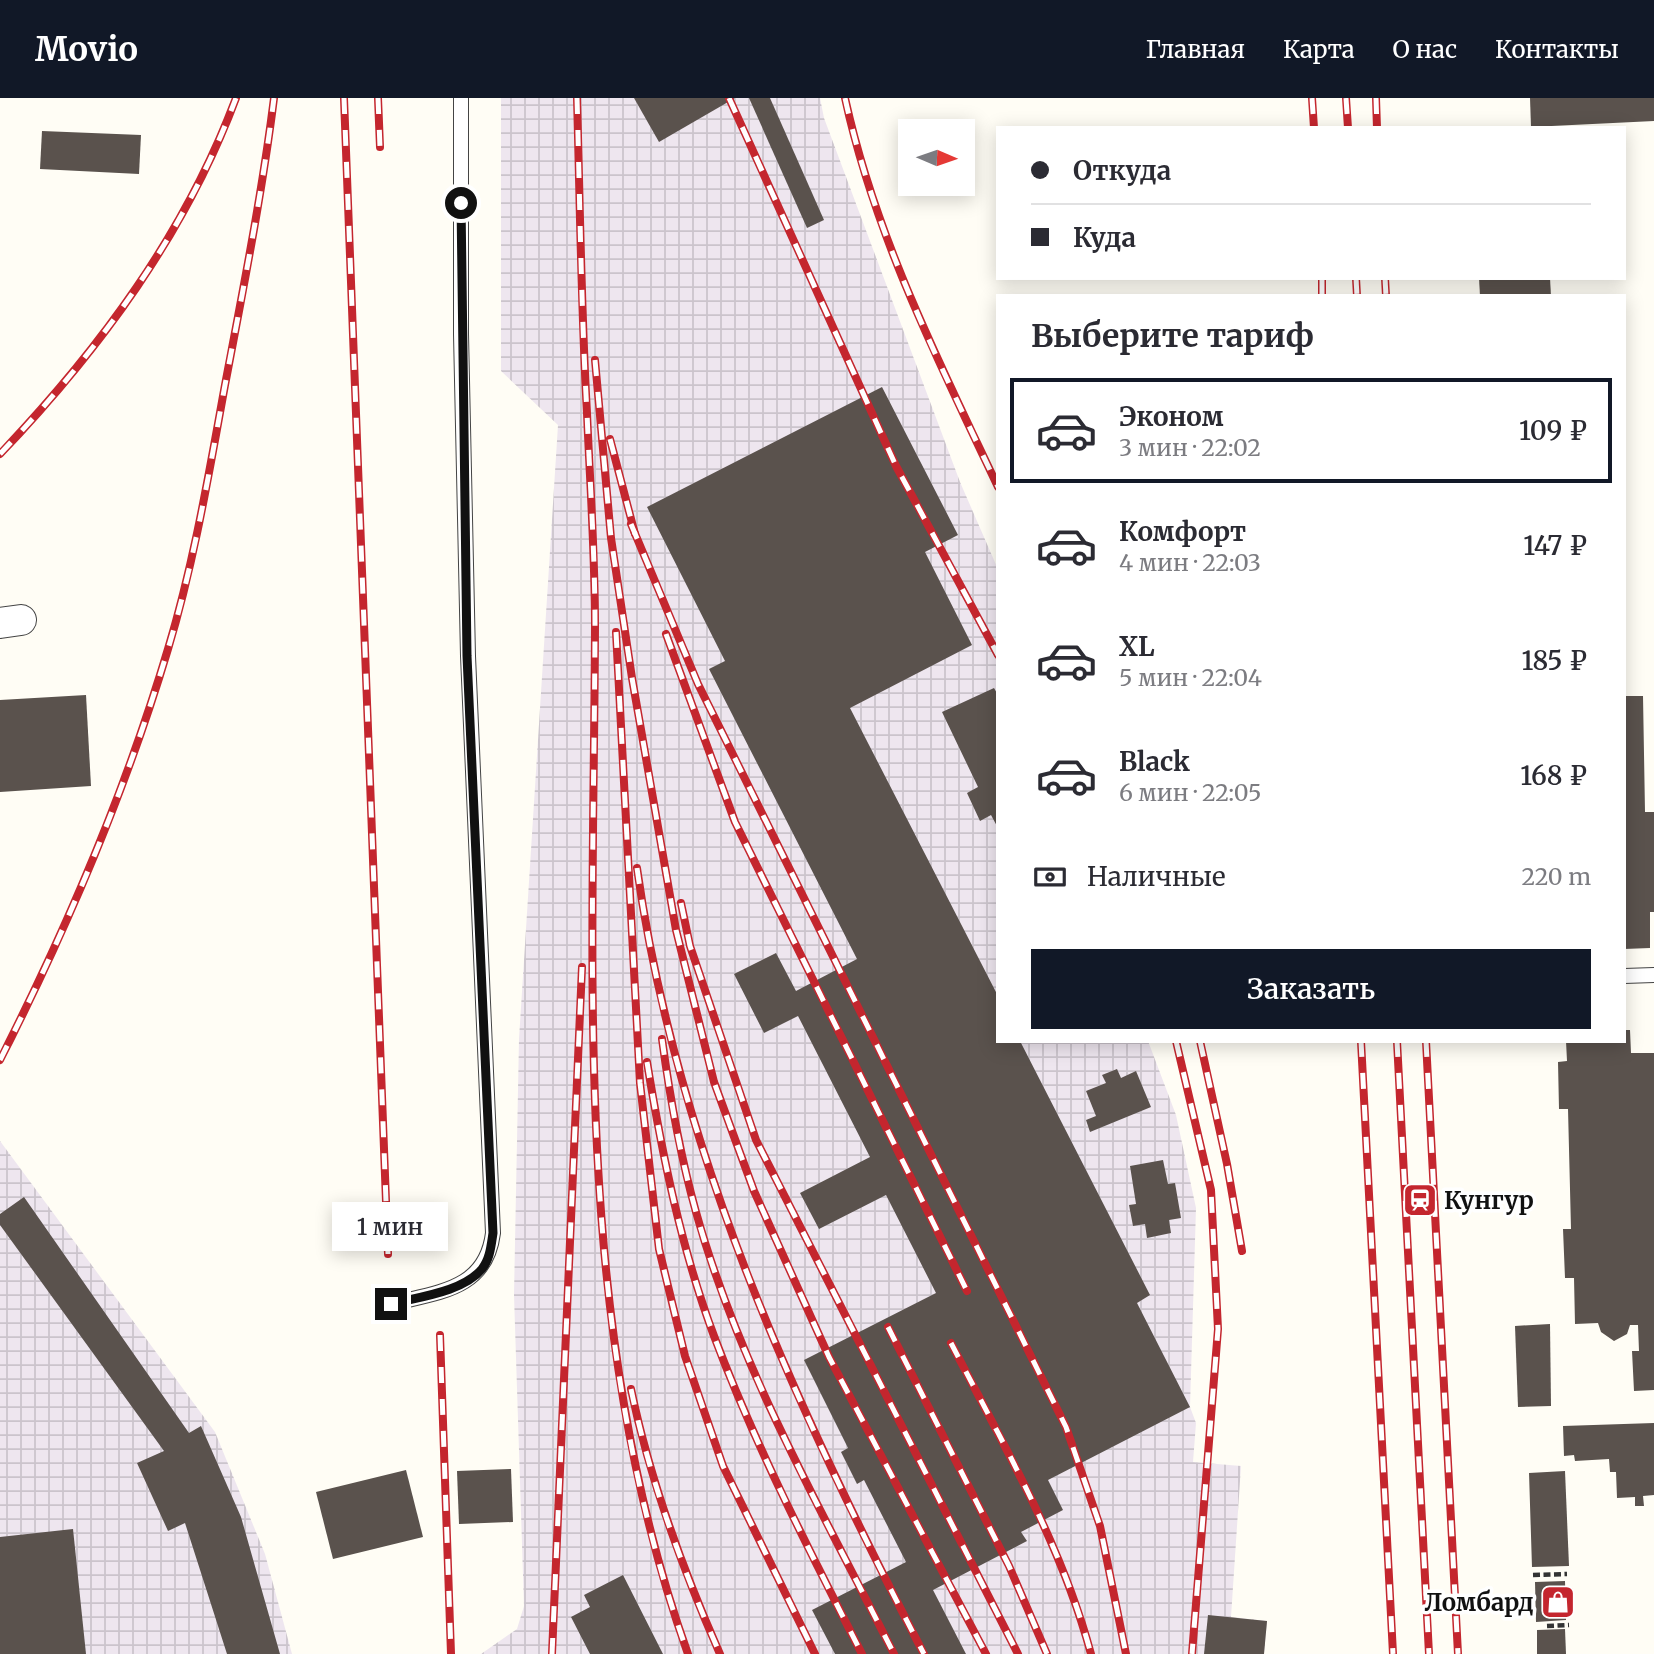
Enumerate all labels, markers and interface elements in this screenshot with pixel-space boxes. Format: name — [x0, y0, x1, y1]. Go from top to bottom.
text: Movio — [35, 29, 138, 70]
text: Главная — [1146, 34, 1245, 65]
text: Карта — [1283, 34, 1355, 65]
text: О нас — [1393, 34, 1457, 65]
text: Контакты — [1495, 34, 1619, 65]
north arrow — [898, 119, 975, 196]
map controls — [898, 119, 975, 196]
text: Откуда — [1073, 154, 1171, 187]
route start — [445, 187, 477, 219]
text: Куда — [1073, 221, 1136, 254]
text: Выберите тариф — [1031, 316, 1314, 356]
icon: car — [1035, 399, 1098, 462]
text: Эконом — [1119, 400, 1224, 433]
text: 109 ₽ — [1519, 414, 1587, 447]
text: 3 мин · 22:02 — [1119, 433, 1261, 462]
icon: car — [1035, 514, 1098, 577]
text: Комфорт — [1119, 515, 1246, 548]
text: 147 ₽ — [1523, 529, 1587, 562]
text: 4 мин · 22:03 — [1119, 548, 1261, 577]
icon: car — [1035, 629, 1098, 692]
text: XL — [1119, 630, 1155, 663]
text: 185 ₽ — [1522, 644, 1587, 677]
text: 5 мин · 22:04 — [1119, 663, 1262, 692]
icon: car — [1035, 744, 1098, 807]
text: Black — [1119, 745, 1190, 778]
text: 168 ₽ — [1520, 759, 1587, 792]
text: 6 мин · 22:05 — [1119, 778, 1262, 807]
icon: cash — [1031, 858, 1069, 896]
text: Наличные — [1087, 860, 1225, 893]
text: 220 m — [1521, 862, 1591, 891]
button: Заказать — [1031, 949, 1591, 1029]
station icon: Кунгур — [1401, 1181, 1439, 1219]
place label: Кунгур — [1444, 1185, 1534, 1216]
callout: 1 мин — [333, 1202, 449, 1252]
text: 1 мин — [357, 1212, 423, 1241]
route end — [375, 1288, 407, 1320]
shop icon: Ломбард — [1539, 1583, 1577, 1621]
place label: Ломбард — [1424, 1587, 1534, 1618]

